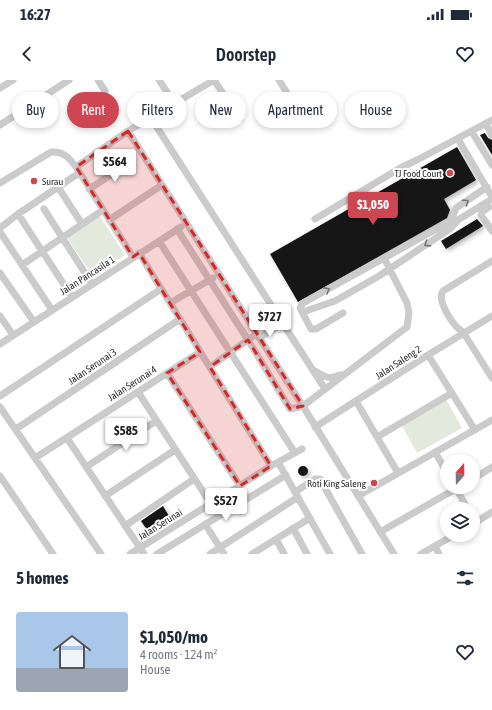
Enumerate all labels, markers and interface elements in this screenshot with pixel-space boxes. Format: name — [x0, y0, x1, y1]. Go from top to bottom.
text: 16:27 — [20, 6, 51, 23]
icon: back — [16, 43, 38, 65]
icon: heart — [454, 43, 476, 65]
text: Doorstep — [216, 44, 276, 65]
chip: Buy — [12, 92, 59, 128]
chip: Rent — [67, 92, 119, 128]
chip: Filters — [127, 92, 187, 128]
chip: New — [195, 92, 246, 128]
chip: Apartment — [254, 92, 337, 128]
chip: House — [345, 92, 406, 128]
pin: $564 — [91, 149, 139, 183]
text: $564 — [103, 154, 127, 169]
place label: TJ Food Court — [395, 168, 442, 179]
marker: TJ Food Court — [445, 168, 455, 178]
marker: Surau — [29, 176, 39, 186]
place label: Surau — [42, 176, 63, 187]
pin: $1,050 — [340, 192, 406, 226]
text: $1,050 — [357, 197, 389, 212]
one-way arrow — [462, 200, 469, 207]
one-way arrow — [424, 239, 431, 247]
street label: Jalan Pancasila 1 — [58, 253, 117, 297]
one-way arrow — [323, 287, 330, 294]
pin: $727 — [246, 304, 294, 338]
text: $727 — [258, 309, 282, 324]
street label: Jalan Saleng 2 — [373, 343, 424, 381]
street label: Jalan Serunai 3 — [66, 346, 119, 387]
street label: Jalan Serunai 4 — [106, 363, 159, 403]
pin: $585 — [102, 418, 150, 452]
text: $585 — [114, 423, 138, 438]
north arrow — [440, 454, 480, 494]
map controls — [440, 454, 480, 542]
place label: Roti King Saleng — [307, 478, 367, 489]
marker: Roti King Saleng — [369, 478, 379, 488]
pin: $527 — [202, 488, 250, 522]
text: $527 — [214, 493, 238, 508]
button: layers — [440, 502, 480, 542]
street label: Jalan Serunai — [136, 507, 184, 542]
icon: filters — [454, 567, 476, 589]
text: 5 homes — [16, 568, 69, 588]
text: $1,050/mo — [140, 627, 208, 647]
icon: home — [48, 628, 96, 676]
icon: heart — [454, 641, 476, 663]
text: 4 rooms · 124 m² — [140, 647, 217, 662]
text: House — [140, 662, 170, 677]

